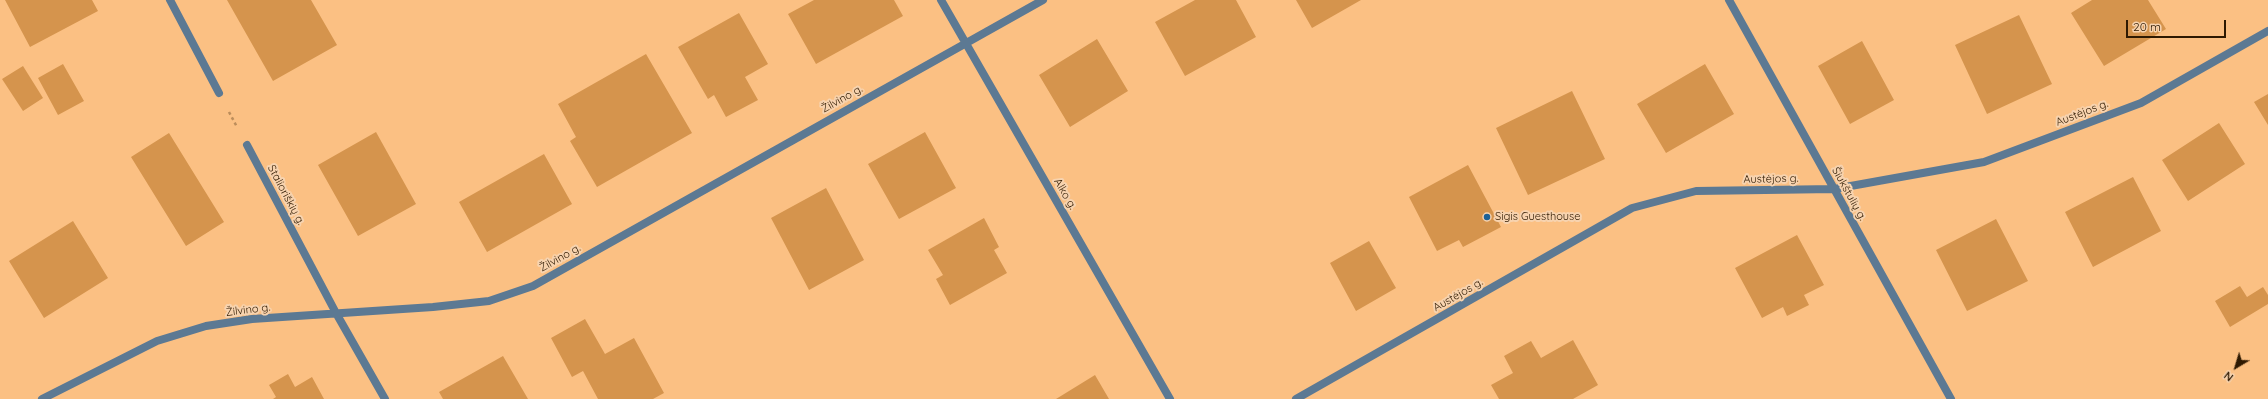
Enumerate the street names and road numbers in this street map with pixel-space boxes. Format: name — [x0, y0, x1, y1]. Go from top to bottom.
street label: Žilvino g. — [819, 82, 865, 116]
street label: Austėjos g. — [2054, 97, 2110, 129]
street label: Stalioriškių g. — [265, 163, 307, 227]
street label: Šiukštulių g. — [1829, 165, 1869, 223]
street label: Austėjos g. — [1743, 172, 1799, 186]
street label: Alko g. — [1051, 176, 1079, 212]
street label: Žilvino g. — [537, 241, 583, 275]
street label: Austėjos g. — [1431, 276, 1485, 314]
street label: Žilvino g. — [225, 301, 271, 319]

